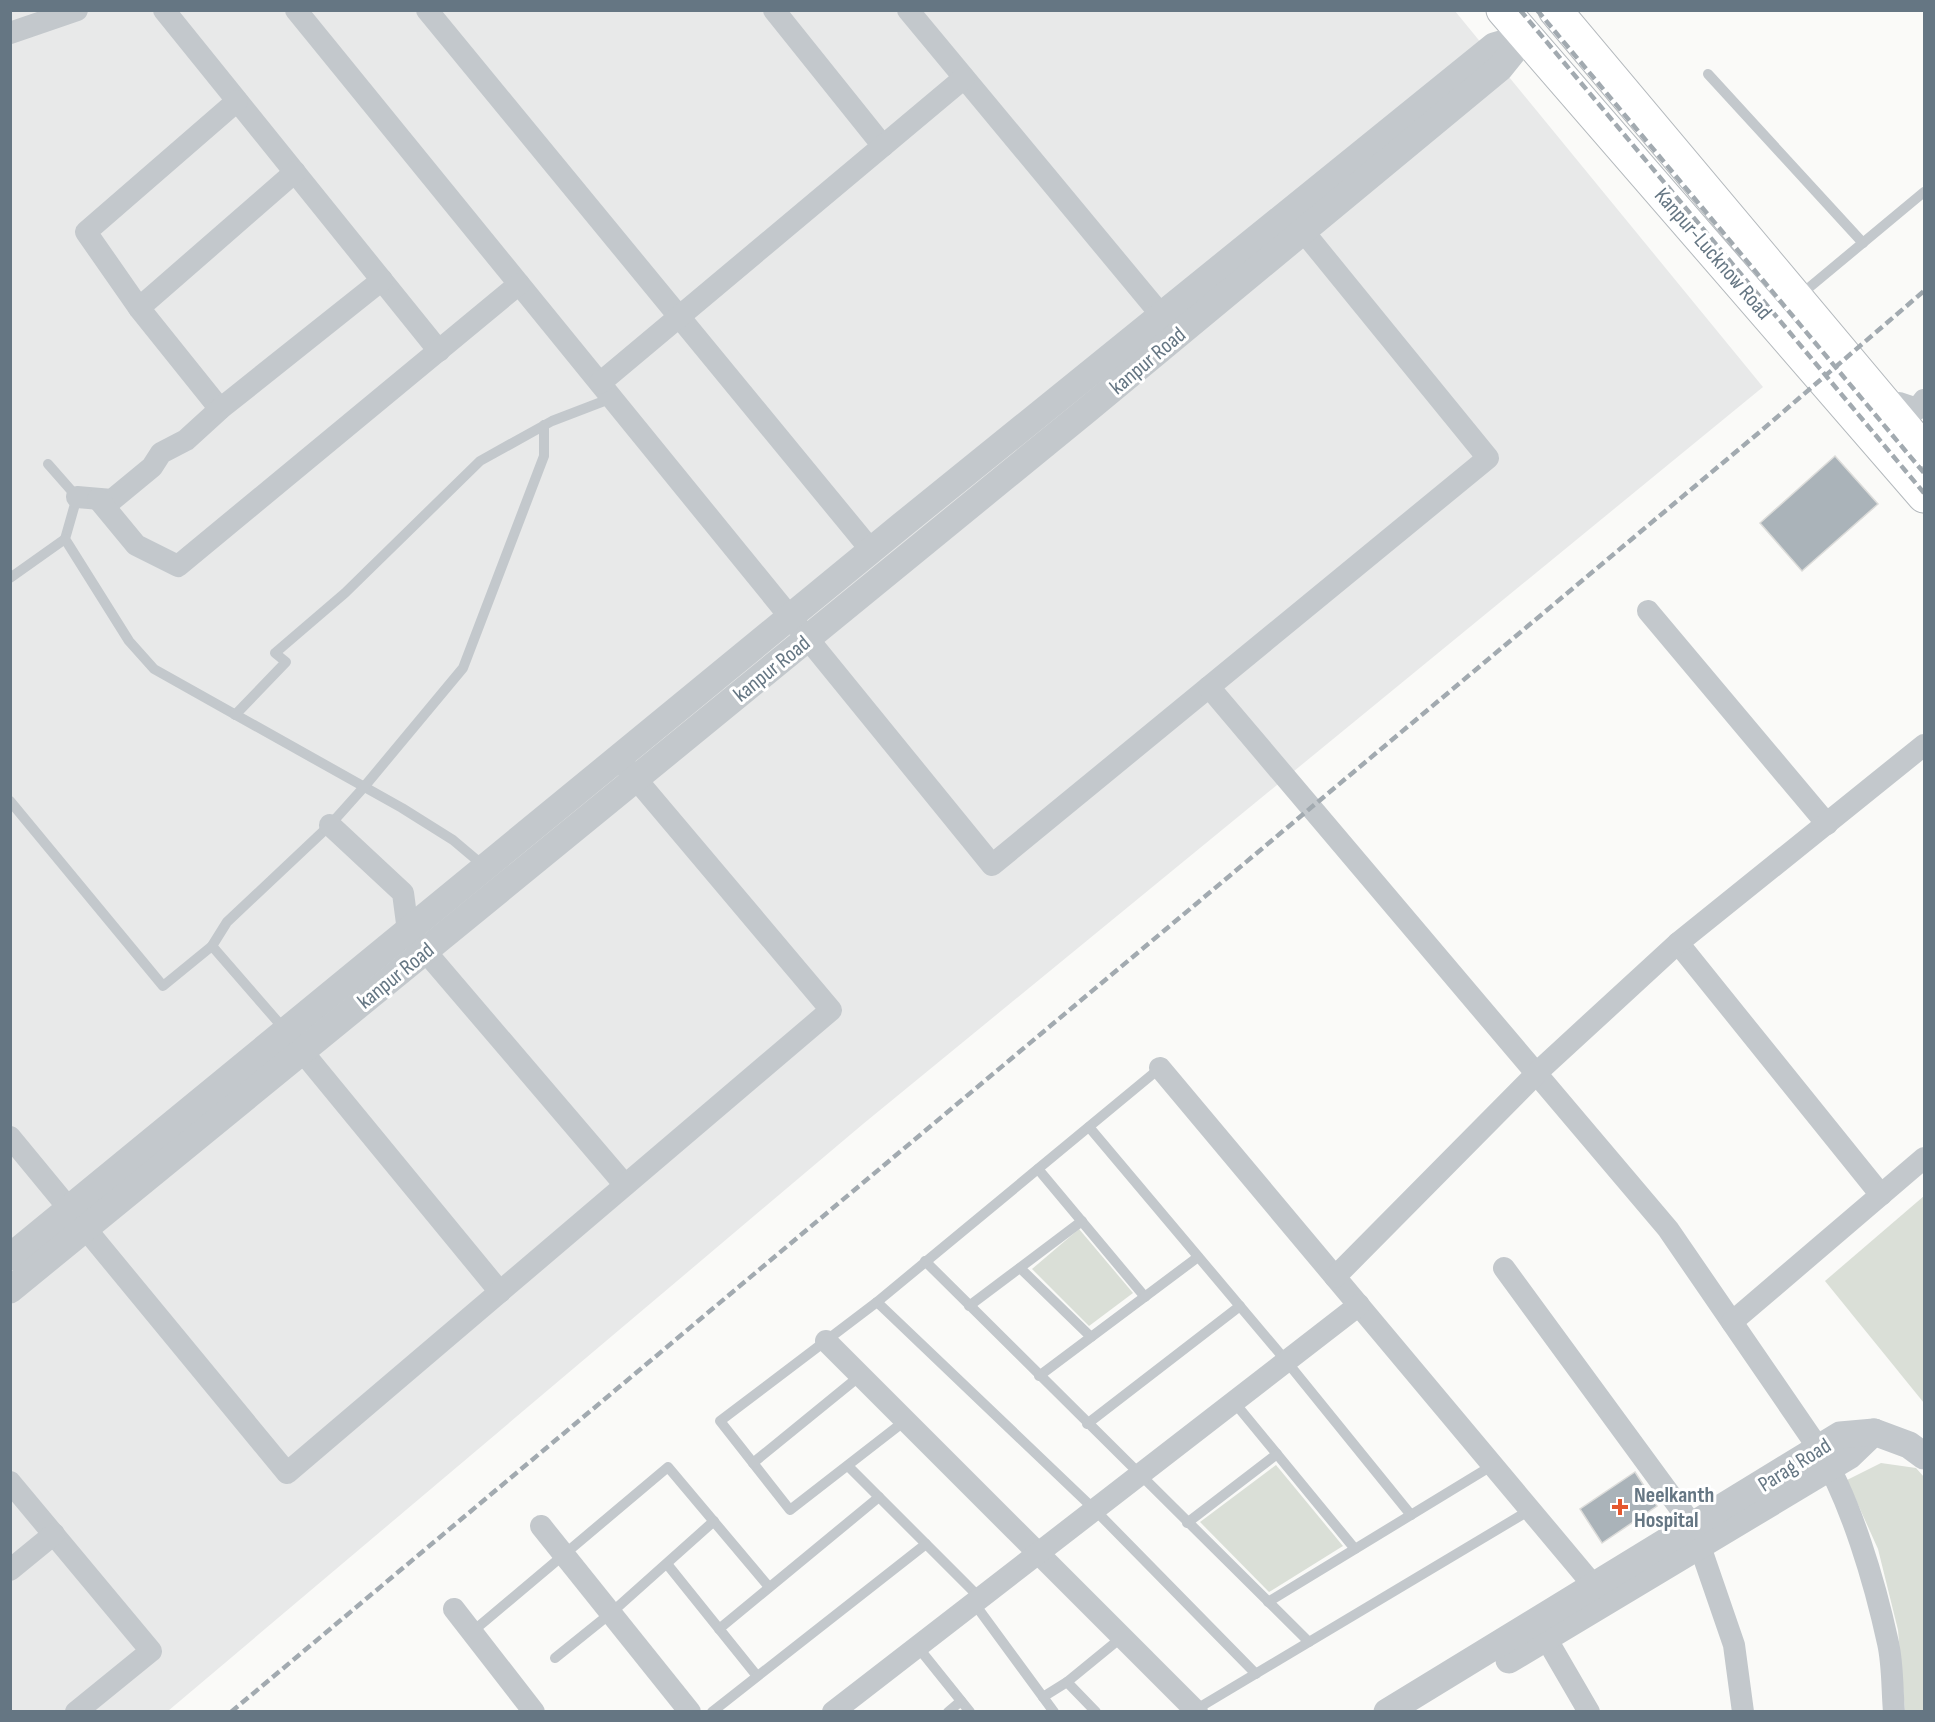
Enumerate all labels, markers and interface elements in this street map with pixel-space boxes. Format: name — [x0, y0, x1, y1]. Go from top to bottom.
street label: Kanpur-Lucknow Road — [1648, 183, 1777, 325]
street label: kanpur Road — [1104, 322, 1192, 401]
street label: kanpur Road — [728, 630, 816, 708]
street label: kanpur Road — [352, 937, 440, 1015]
street label: Parag Road — [1753, 1432, 1836, 1498]
place label: Neelkanth Hospital — [1634, 1482, 1714, 1534]
marker: Neelkanth Hospital — [1611, 1498, 1629, 1516]

